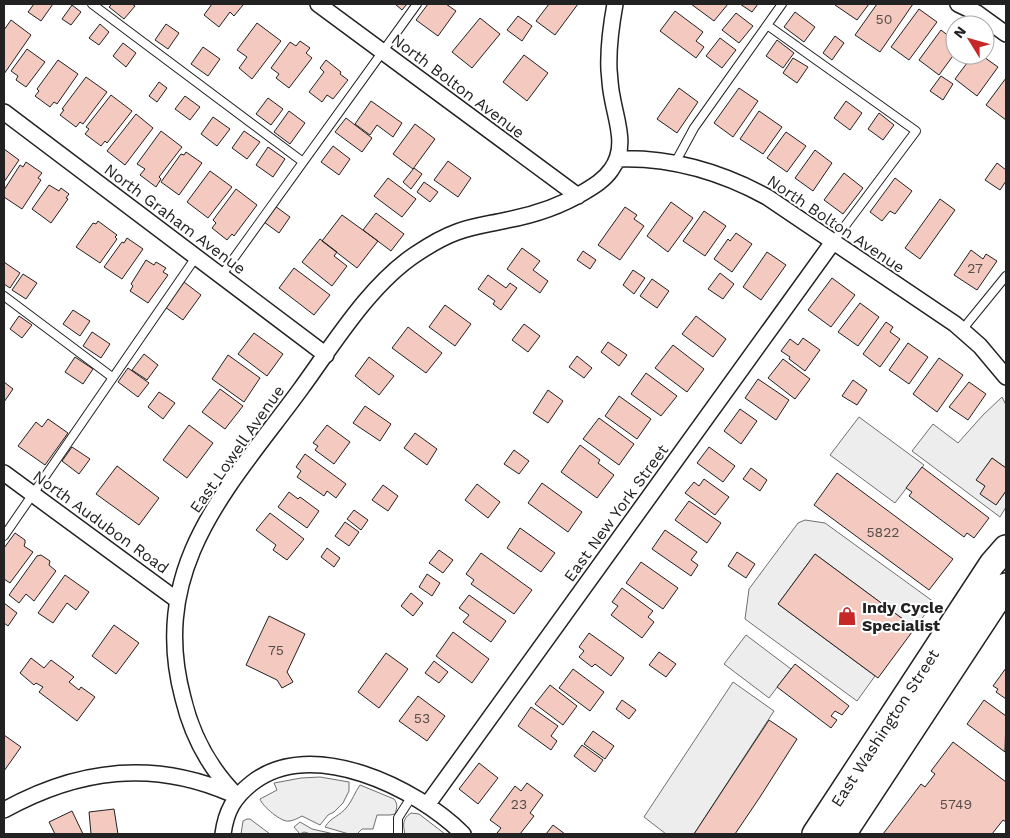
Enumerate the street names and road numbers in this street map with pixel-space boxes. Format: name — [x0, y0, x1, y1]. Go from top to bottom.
street label: North Bolton Avenue — [388, 30, 528, 142]
street label: North Graham Avenue — [101, 160, 249, 278]
street label: North Bolton Avenue — [764, 171, 908, 277]
street label: East Lowell Avenue — [186, 381, 288, 517]
street label: East New York Street — [560, 441, 672, 585]
street label: North Audubon Road — [30, 466, 172, 578]
street label: East Washington Street — [827, 645, 943, 810]

